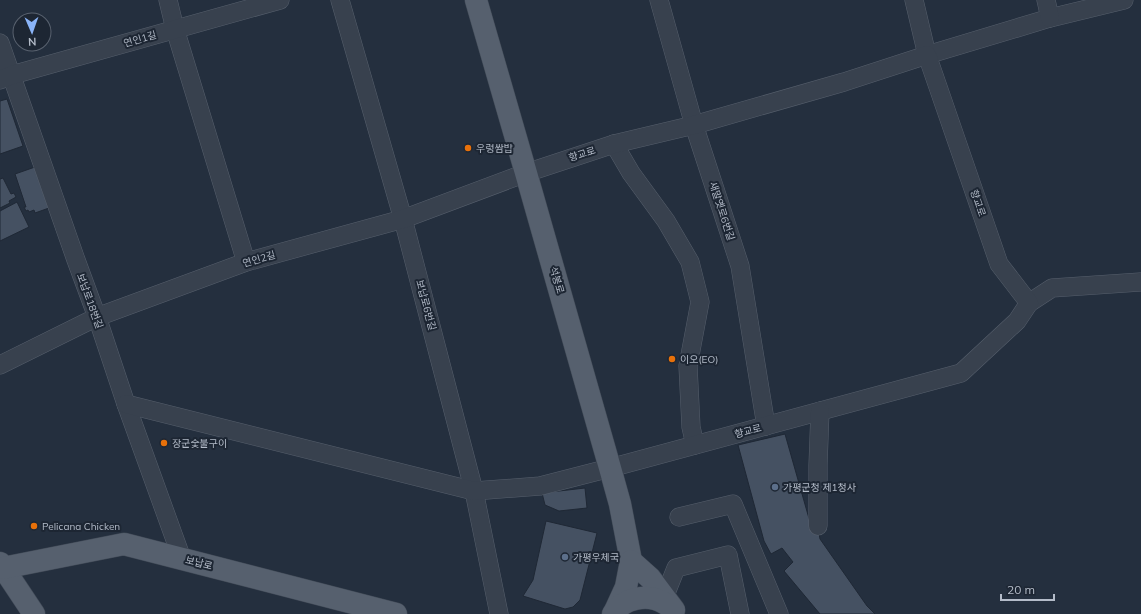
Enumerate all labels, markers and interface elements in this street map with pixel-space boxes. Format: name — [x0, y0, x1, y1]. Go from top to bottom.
north arrow — [12, 12, 52, 52]
street label: 연인1길 — [122, 28, 158, 50]
text: N — [28, 35, 37, 49]
place label: 우렁쌈밥 — [476, 142, 514, 155]
marker: 우렁쌈밥 — [463, 143, 473, 153]
street label: 향교로 — [567, 144, 597, 164]
street label: 새말옛로6번길 — [706, 180, 738, 242]
street label: 향교로 — [967, 188, 989, 218]
street label: 연인2길 — [241, 248, 277, 270]
street label: 석봉로 — [547, 265, 567, 295]
street label: 보납로18번길 — [74, 272, 106, 330]
street label: 보납로6번길 — [413, 278, 439, 332]
place label: 이오(EO) — [680, 353, 718, 366]
marker: 이오(EO) — [667, 354, 677, 364]
street label: 향교로 — [733, 421, 763, 441]
place label: 장군숯불구이 — [172, 437, 227, 450]
marker: 장군숯불구이 — [159, 438, 169, 448]
place label: 가평군청 제1청사 — [783, 481, 857, 494]
marker: 가평군청 제1청사 — [770, 482, 780, 492]
place label: Pelicana Chicken — [42, 520, 120, 533]
marker: Pelicana Chicken — [29, 521, 39, 531]
place label: 가평우체국 — [573, 551, 619, 564]
marker: 가평우체국 — [560, 552, 570, 562]
street label: 보납로 — [184, 553, 214, 573]
scale bar — [1001, 576, 1054, 602]
text: 20 m — [1007, 582, 1035, 597]

